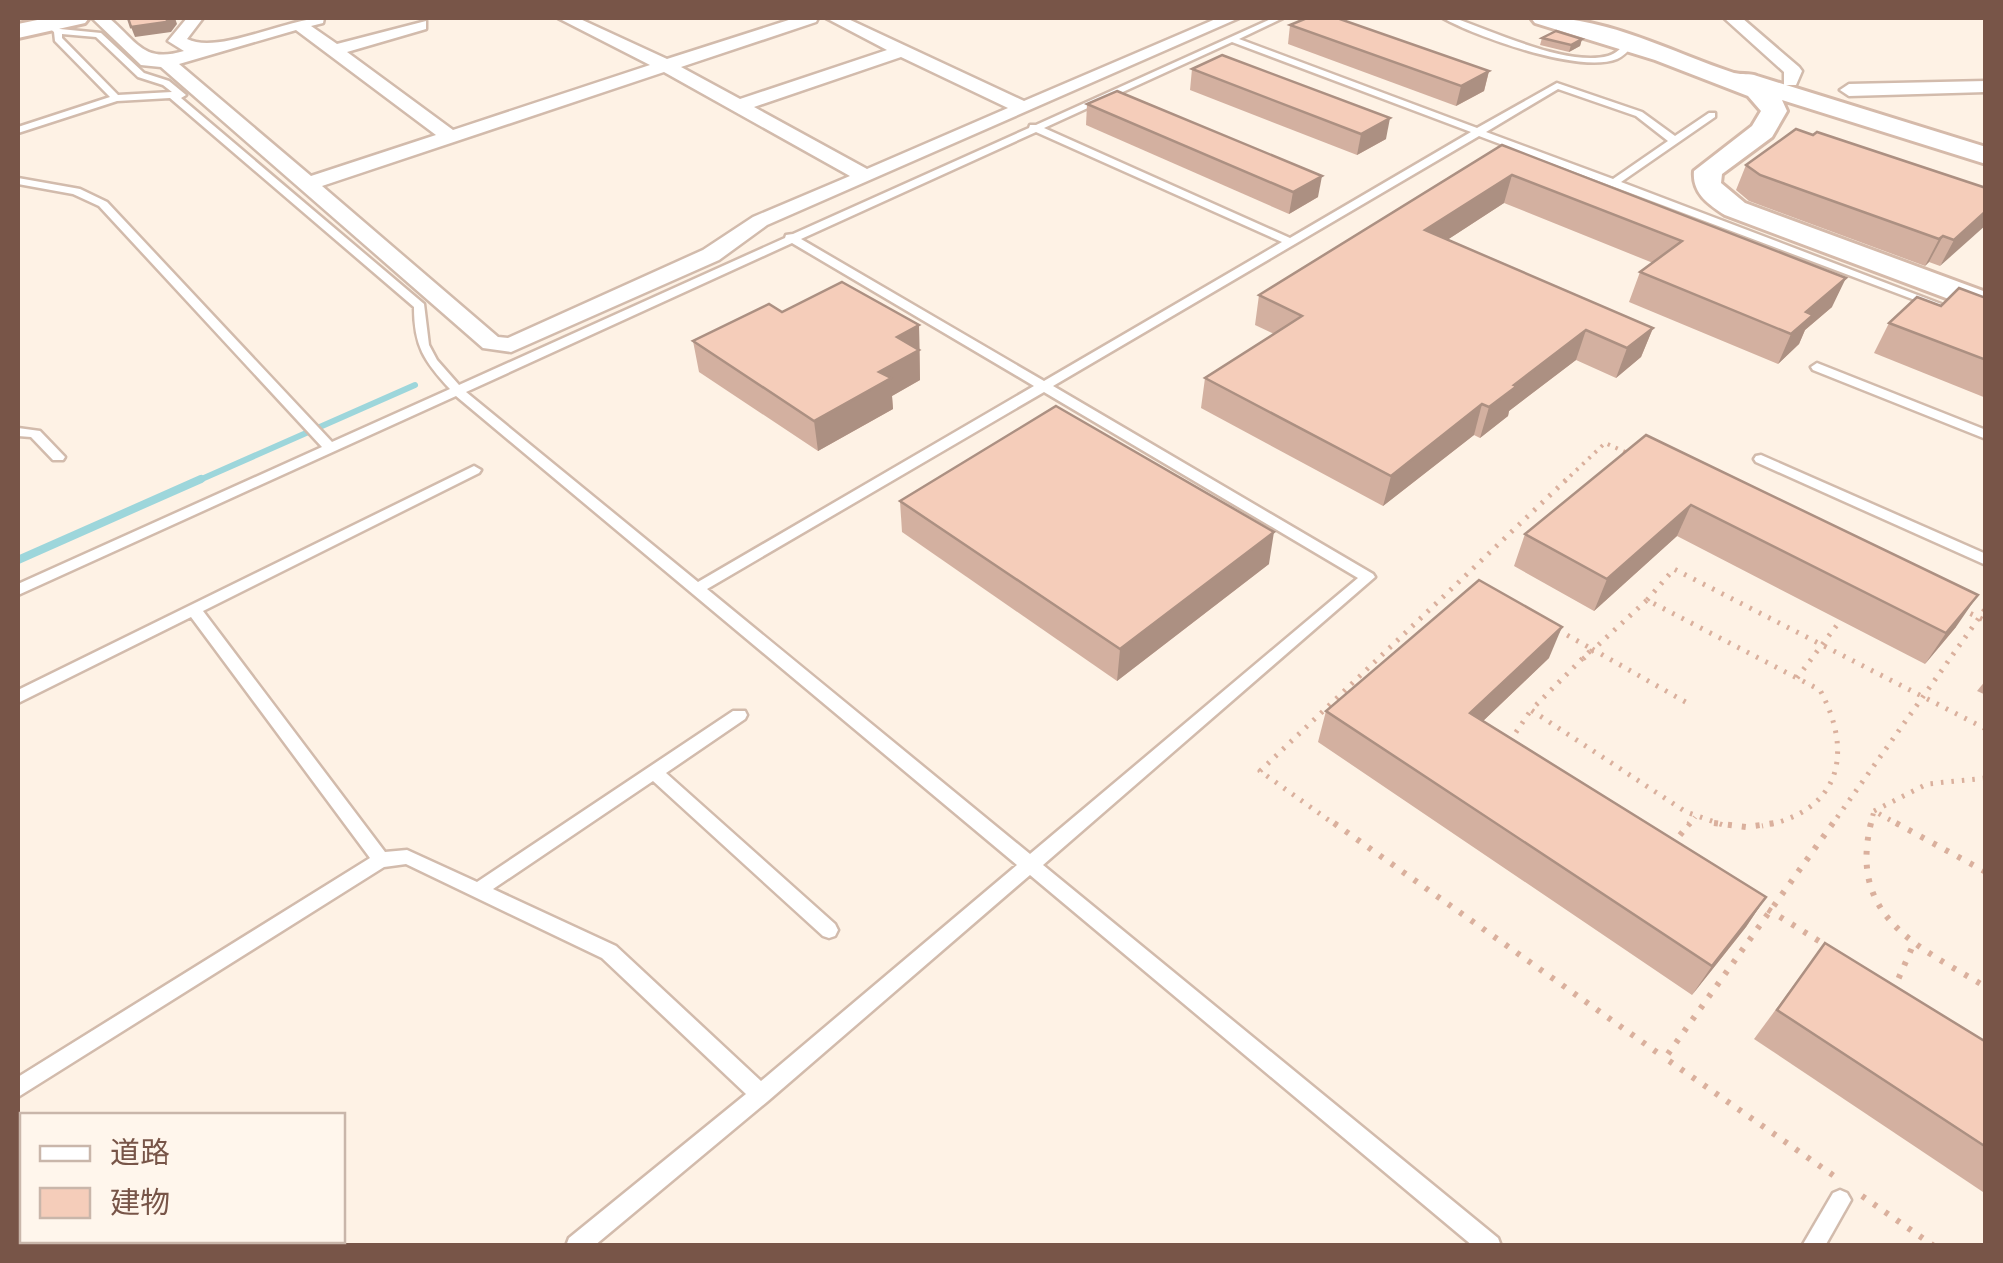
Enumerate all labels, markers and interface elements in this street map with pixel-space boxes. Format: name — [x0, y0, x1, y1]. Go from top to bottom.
legend — [20, 1113, 345, 1243]
text: 道路 — [110, 1133, 170, 1171]
text: 建物 — [110, 1183, 170, 1221]

